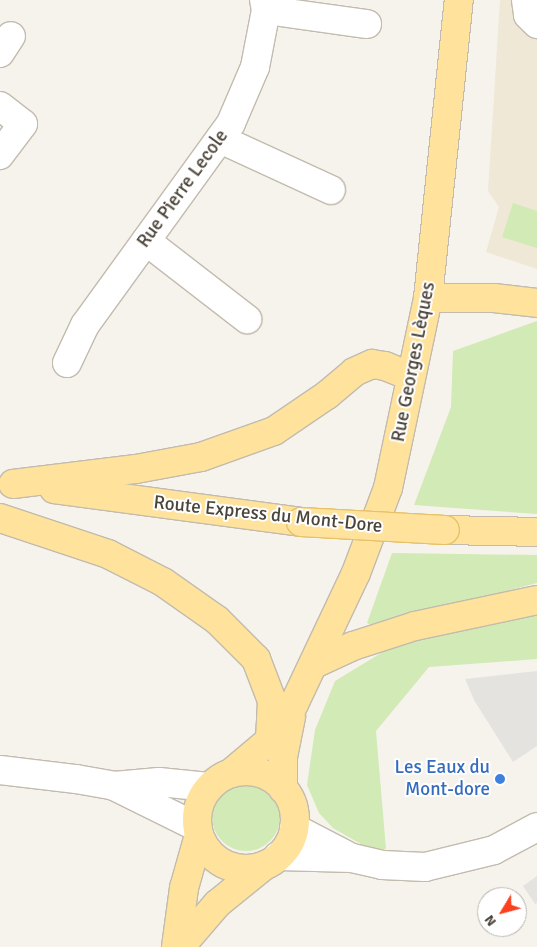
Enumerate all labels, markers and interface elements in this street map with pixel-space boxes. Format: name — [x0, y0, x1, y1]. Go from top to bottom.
street label: Rue Pierre Lecole — [133, 126, 233, 252]
street label: Rue Georges Lèques — [387, 280, 441, 444]
street label: Route Express du Mont-Dore — [152, 492, 384, 538]
place label: Les Eaux du Mont-dore — [395, 757, 490, 801]
marker: Les Eaux du Mont-dore — [494, 773, 506, 785]
north arrow — [477, 887, 527, 937]
text: N — [481, 912, 500, 930]

